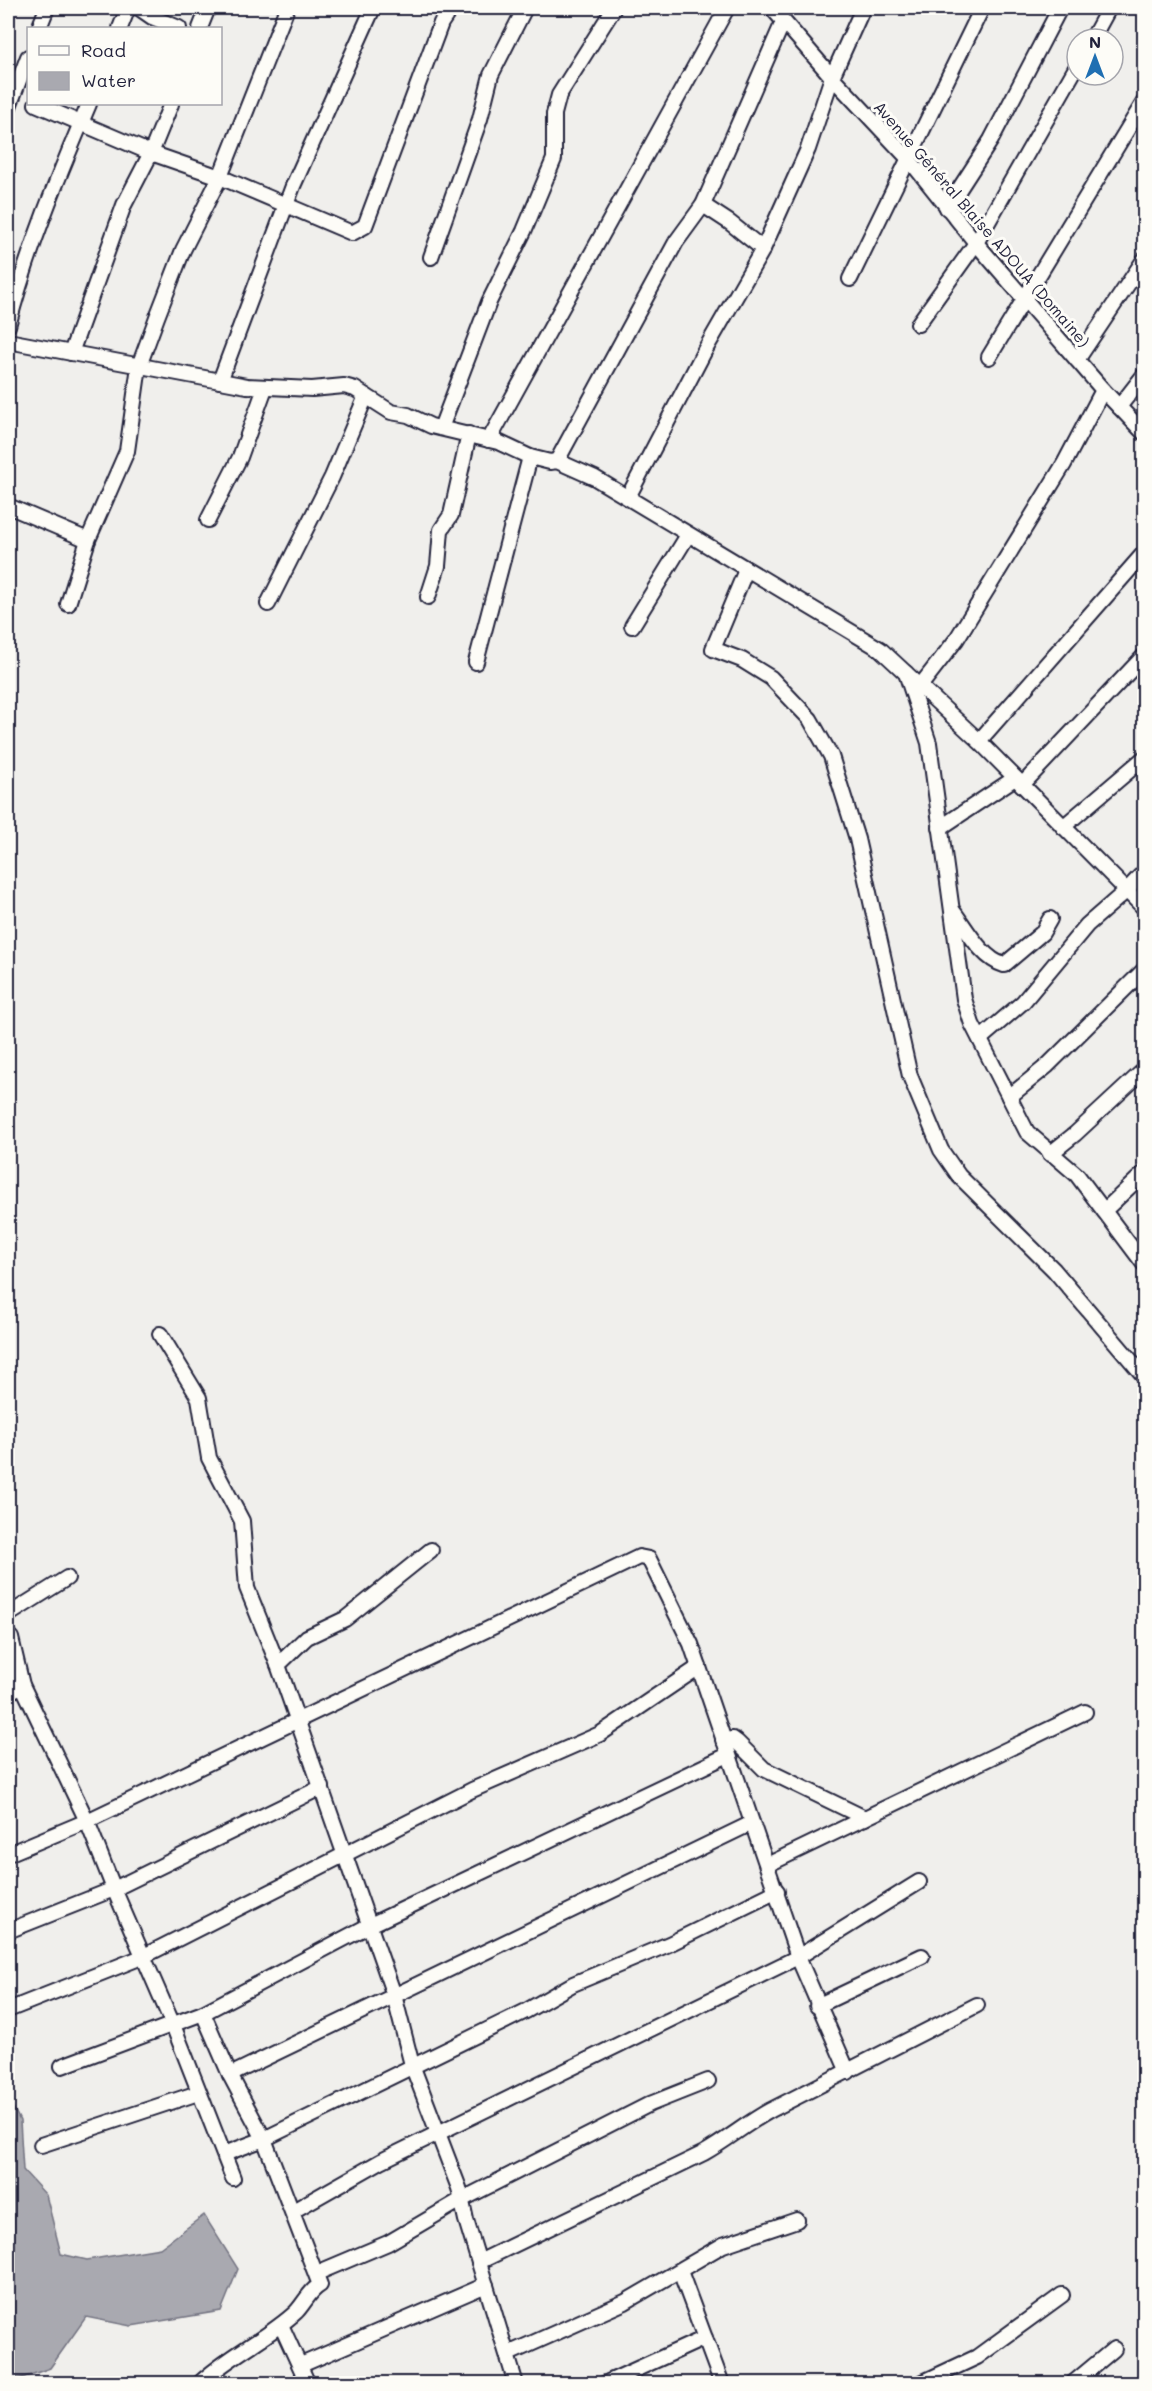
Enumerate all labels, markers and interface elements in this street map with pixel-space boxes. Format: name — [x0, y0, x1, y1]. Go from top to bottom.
legend — [27, 27, 222, 105]
north arrow — [1065, 27, 1125, 87]
text: N — [1089, 31, 1101, 52]
text: Road — [81, 38, 126, 62]
text: Water — [81, 68, 136, 92]
street label: Avenue Général Blaise ADOUA (Domaine) — [870, 96, 1095, 351]

